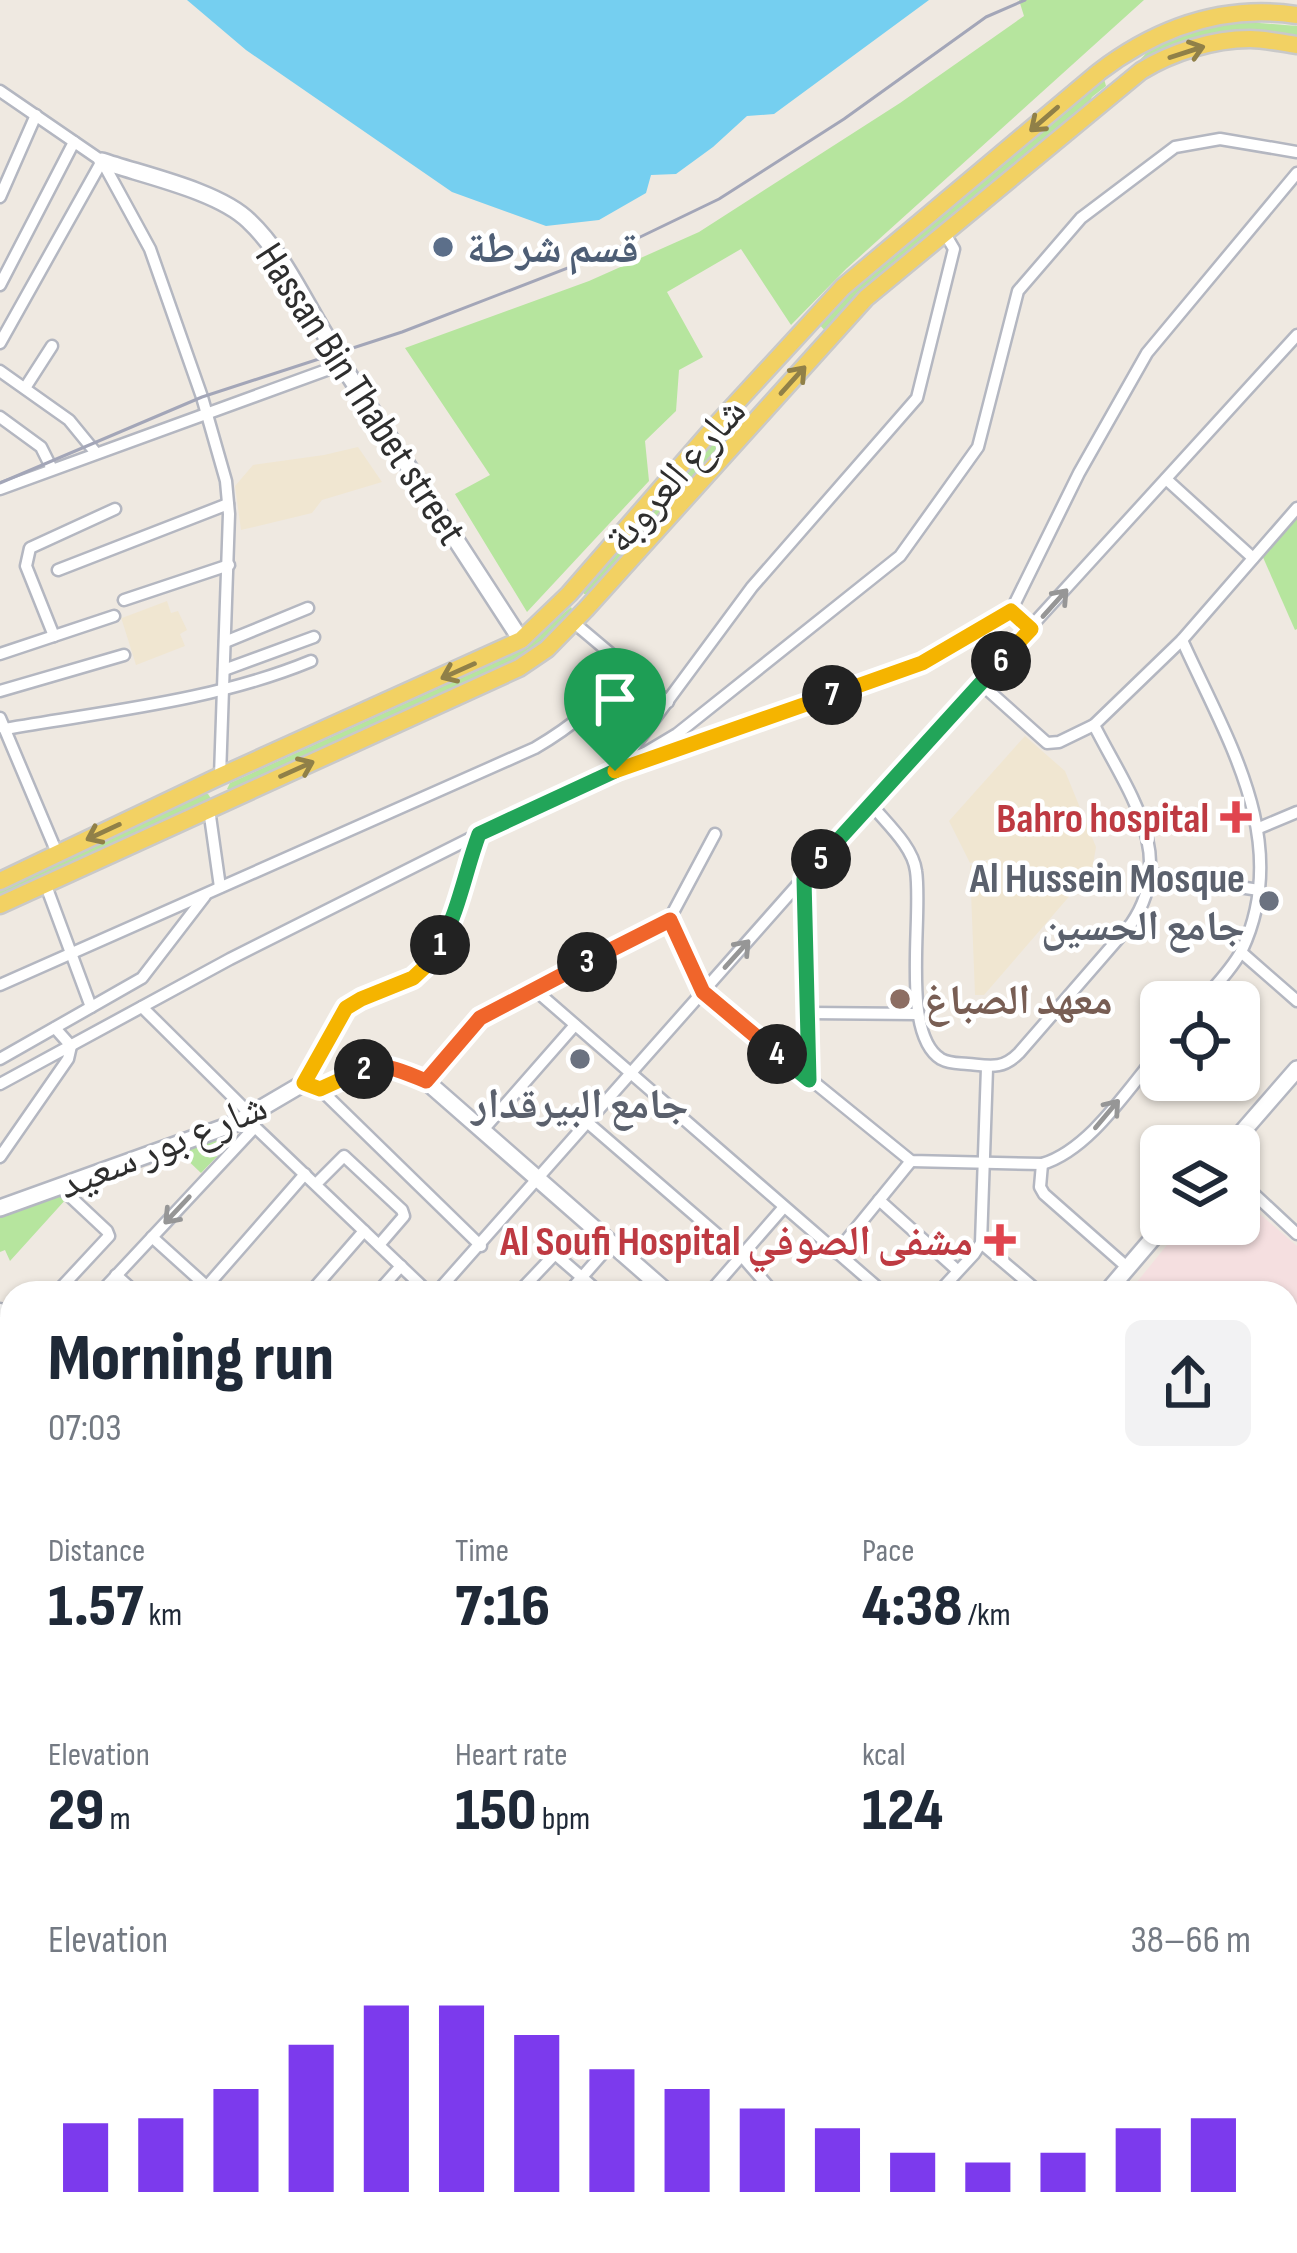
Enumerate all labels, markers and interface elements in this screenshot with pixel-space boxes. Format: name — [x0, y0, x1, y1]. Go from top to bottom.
one-way arrow — [1167, 39, 1205, 61]
one-way arrow — [1029, 105, 1060, 133]
place label: قسم شرطة — [467, 224, 639, 275]
street label: Hassan Bin Thabet street — [243, 234, 476, 555]
marker: قسم شرطة — [430, 234, 456, 260]
one-way arrow — [779, 365, 806, 396]
street label: شارع العروبة — [594, 387, 757, 564]
one-way arrow — [1041, 588, 1068, 618]
pin: 6 — [971, 631, 1031, 691]
text: 6 — [993, 641, 1009, 681]
pin — [564, 648, 666, 771]
one-way arrow — [441, 661, 477, 683]
pin: 7 — [802, 665, 862, 725]
icon: arrive — [582, 666, 648, 732]
text: 7 — [825, 675, 839, 715]
one-way arrow — [278, 757, 314, 779]
place label: Bahro hospital — [996, 794, 1209, 845]
marker: Bahro hospital — [1220, 801, 1252, 833]
one-way arrow — [86, 822, 122, 844]
pin: 5 — [791, 829, 851, 889]
text: 5 — [814, 839, 828, 879]
place label: Al Hussein Mosque جامع الحسين — [969, 854, 1245, 953]
marker: Al Hussein Mosque جامع الحسين — [1256, 888, 1282, 914]
pin: 1 — [410, 915, 470, 975]
text: 1 — [434, 925, 446, 965]
pin: 3 — [557, 932, 617, 992]
one-way arrow — [723, 939, 750, 970]
text: 3 — [580, 942, 594, 982]
place label: معهد الصباغ — [924, 976, 1113, 1027]
map controls — [1140, 981, 1260, 1245]
button: locate — [1140, 981, 1260, 1101]
marker: معهد الصباغ — [887, 986, 913, 1012]
pin: 4 — [747, 1024, 807, 1084]
text: 4 — [769, 1034, 785, 1074]
pin: 2 — [334, 1039, 394, 1099]
marker: جامع البيرقدار — [567, 1046, 593, 1072]
text: 2 — [357, 1049, 371, 1089]
place label: جامع البيرقدار — [470, 1080, 688, 1131]
street label: شارع بور سعيد — [51, 1081, 275, 1211]
one-way arrow — [1092, 1099, 1120, 1130]
button: layers — [1140, 1125, 1260, 1245]
one-way arrow — [164, 1195, 192, 1224]
place label: Al Soufi Hospital مشفى الصوفي — [499, 1217, 973, 1273]
marker: Al Soufi Hospital مشفى الصوفي — [984, 1224, 1016, 1256]
text: Morning run — [48, 1320, 334, 1399]
button: share — [1125, 1320, 1251, 1446]
text: 07:03 — [48, 1405, 122, 1452]
text: Distance — [48, 1531, 145, 1571]
text: Time — [455, 1531, 509, 1571]
text: Pace — [862, 1531, 915, 1571]
text: 1.57 — [48, 1571, 143, 1643]
text: 7:16 — [455, 1571, 550, 1643]
text: 4:38 — [862, 1571, 963, 1643]
text: km — [143, 1595, 182, 1635]
text: /km — [963, 1595, 1011, 1635]
text: Elevation — [48, 1735, 150, 1775]
text: Heart rate — [455, 1735, 568, 1775]
text: kcal — [862, 1735, 906, 1775]
text: 29 — [48, 1775, 104, 1847]
text: 150 — [455, 1775, 536, 1847]
text: 124 — [862, 1775, 943, 1847]
text: m — [104, 1799, 131, 1839]
text: bpm — [536, 1799, 590, 1839]
text: Elevation — [48, 1917, 168, 1964]
text: 38–66 m — [1130, 1917, 1251, 1964]

